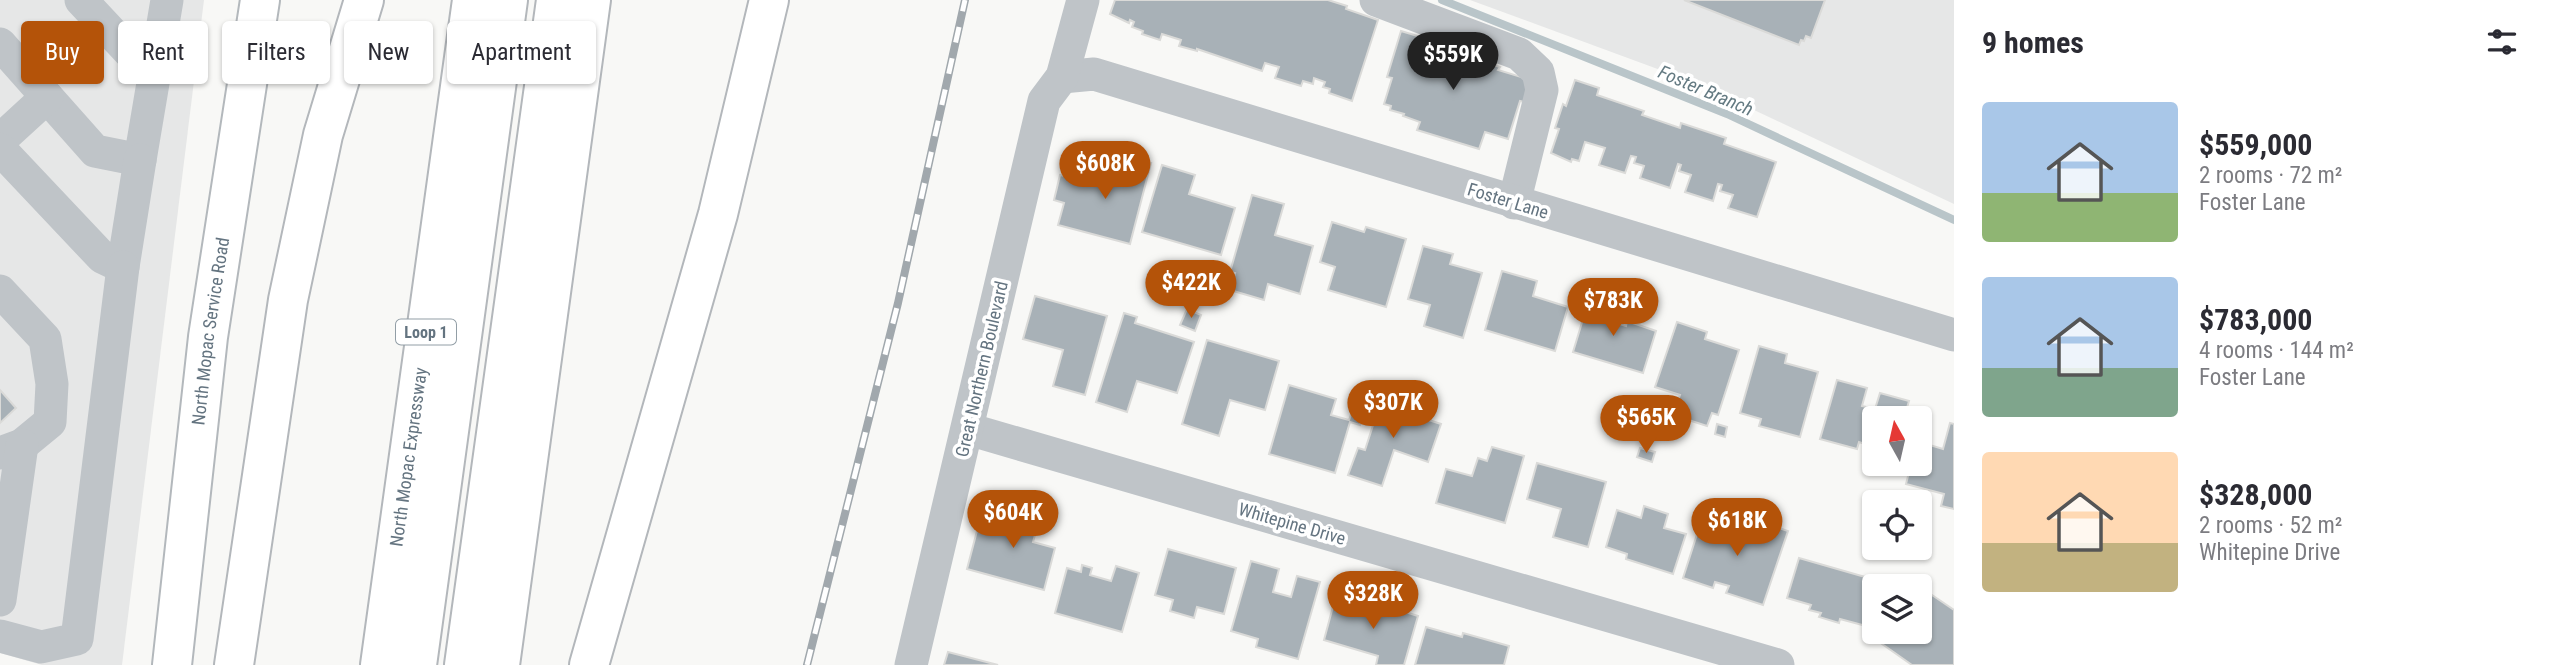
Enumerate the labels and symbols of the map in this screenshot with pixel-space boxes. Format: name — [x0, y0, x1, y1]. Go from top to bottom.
pin: $559K — [1404, 32, 1502, 92]
water label: Foster Branch — [1655, 60, 1757, 121]
pin: $608K — [1056, 142, 1154, 201]
street label: Foster Lane — [1465, 178, 1551, 223]
street label: North Mopac Service Road — [187, 236, 233, 426]
pin: $422K — [1142, 260, 1240, 320]
pin: $783K — [1564, 278, 1662, 338]
street label: Great Northern Boulevard — [951, 279, 1012, 459]
road number: Loop 1 — [396, 320, 456, 344]
street label: North Mopac Expressway — [386, 366, 431, 548]
pin: $307K — [1344, 380, 1442, 440]
pin: $565K — [1597, 396, 1695, 455]
north arrow — [1862, 406, 1932, 476]
pin: $604K — [964, 490, 1062, 550]
street label: Whitepine Drive — [1236, 498, 1348, 549]
pin: $618K — [1688, 498, 1786, 558]
pin: $328K — [1324, 572, 1422, 631]

